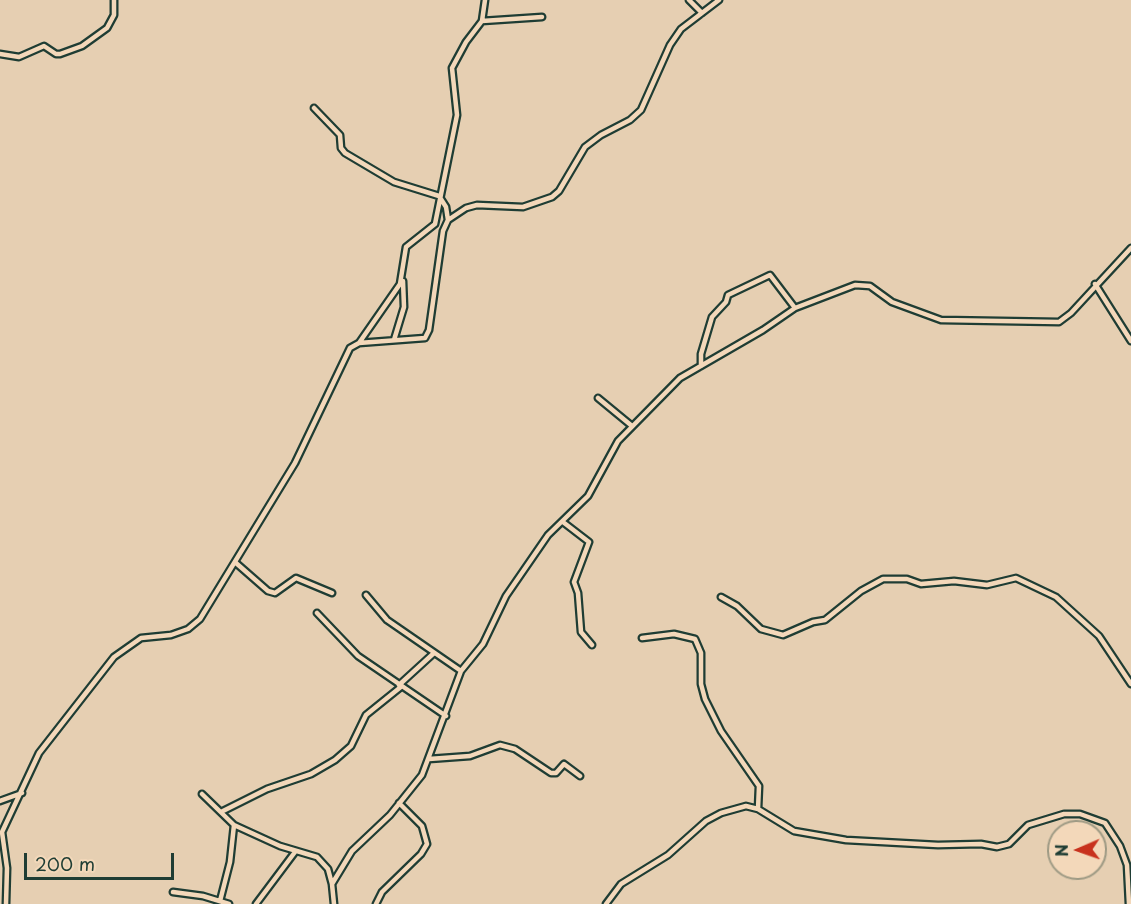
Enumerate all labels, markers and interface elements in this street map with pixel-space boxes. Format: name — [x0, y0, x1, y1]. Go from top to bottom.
north arrow — [1047, 820, 1107, 880]
scale bar — [27, 841, 177, 879]
text: N — [1049, 844, 1073, 857]
text: 200 m — [35, 850, 95, 877]

